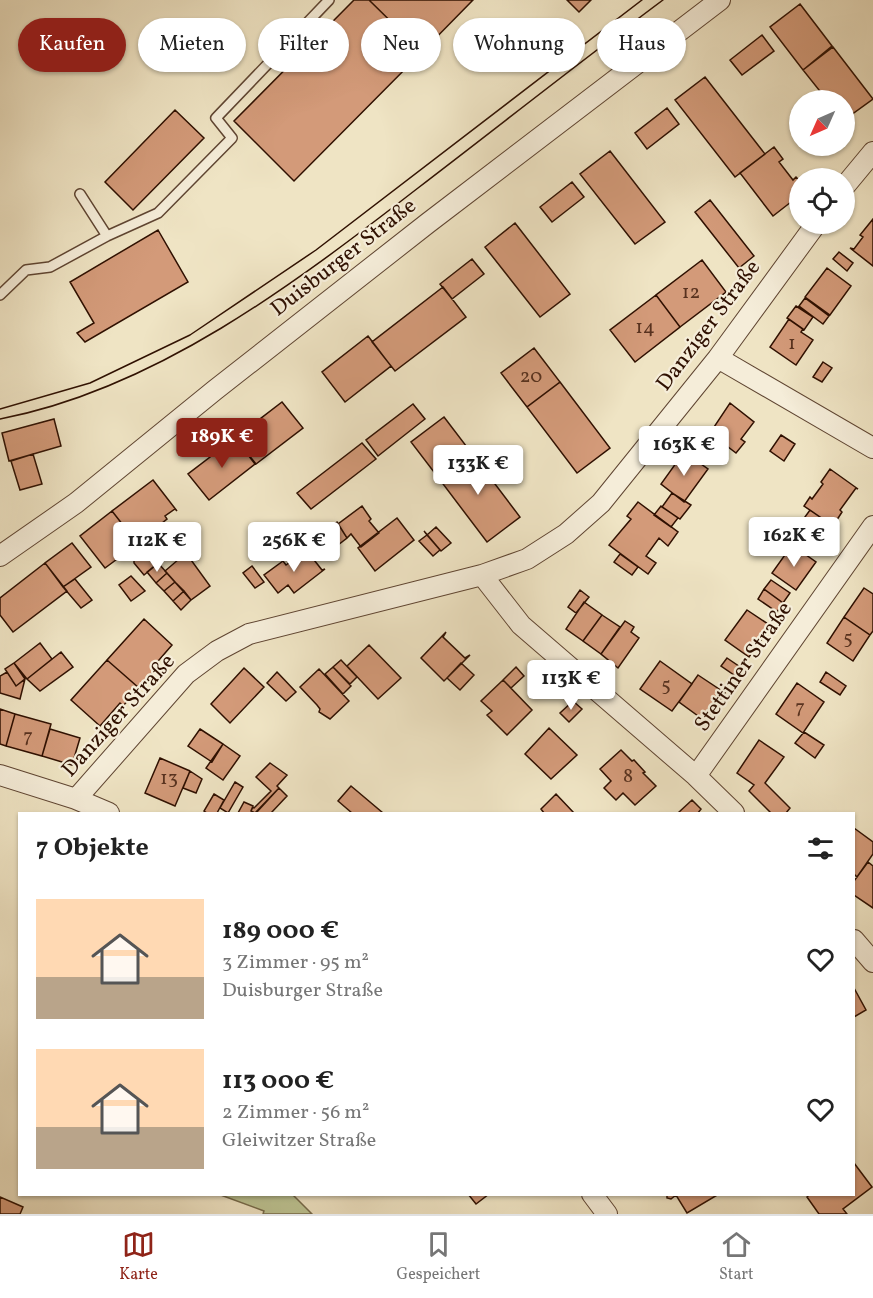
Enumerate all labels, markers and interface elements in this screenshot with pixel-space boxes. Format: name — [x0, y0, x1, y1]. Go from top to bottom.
chip: Kaufen — [18, 18, 126, 72]
chip: Mieten — [138, 18, 246, 72]
chip: Filter — [258, 18, 349, 72]
chip: Neu — [361, 18, 441, 72]
chip: Wohnung — [453, 18, 585, 72]
chip: Haus — [597, 18, 686, 72]
north arrow — [789, 90, 855, 156]
map controls — [789, 90, 855, 234]
button: locate — [789, 168, 855, 234]
street label: Duisburger Straße — [265, 191, 423, 325]
street label: Danziger Straße — [649, 254, 769, 398]
house number: 12 — [682, 279, 700, 307]
house number: 14 — [635, 314, 655, 342]
house number: 1 — [788, 330, 796, 358]
house number: 20 — [520, 363, 542, 391]
pin: 189K € — [173, 418, 271, 469]
text: 189K € — [190, 423, 254, 451]
pin: 163K € — [635, 426, 733, 477]
text: 163K € — [653, 431, 715, 459]
pin: 133K € — [429, 445, 527, 496]
text: 133K € — [447, 450, 509, 478]
pin: 162K € — [745, 517, 843, 568]
pin: 112K € — [108, 522, 206, 573]
pin: 256K € — [245, 522, 343, 573]
text: 162K € — [763, 522, 825, 550]
text: 112K € — [127, 527, 187, 555]
text: 256K € — [262, 527, 326, 555]
street label: Stettiner Straße — [688, 596, 800, 738]
house number: 5 — [843, 625, 853, 653]
street label: Danziger Straße — [55, 647, 183, 785]
pin: 113K € — [522, 660, 620, 711]
text: 113K € — [541, 665, 601, 693]
house number: 5 — [661, 672, 671, 700]
house number: 7 — [795, 694, 805, 722]
house number: 7 — [23, 723, 33, 751]
house number: 8 — [623, 763, 633, 791]
house number: 13 — [160, 765, 178, 793]
text: 7 Objekte — [36, 830, 149, 866]
icon: filters — [804, 832, 837, 865]
text: 189 000 € — [222, 913, 339, 949]
icon: home — [84, 923, 156, 995]
icon: heart — [804, 943, 837, 976]
text: 3 Zimmer · 95 m² — [222, 949, 369, 977]
text: Duisburger Straße — [222, 977, 383, 1005]
text: 113 000 € — [222, 1063, 334, 1099]
icon: home — [84, 1073, 156, 1145]
icon: heart — [804, 1093, 837, 1126]
text: 2 Zimmer · 56 m² — [222, 1099, 369, 1127]
text: Gleiwitzer Straße — [222, 1127, 376, 1155]
tab: Karte — [119, 1228, 158, 1286]
tab: Gespeichert — [396, 1228, 480, 1286]
tab: Start — [719, 1228, 754, 1286]

